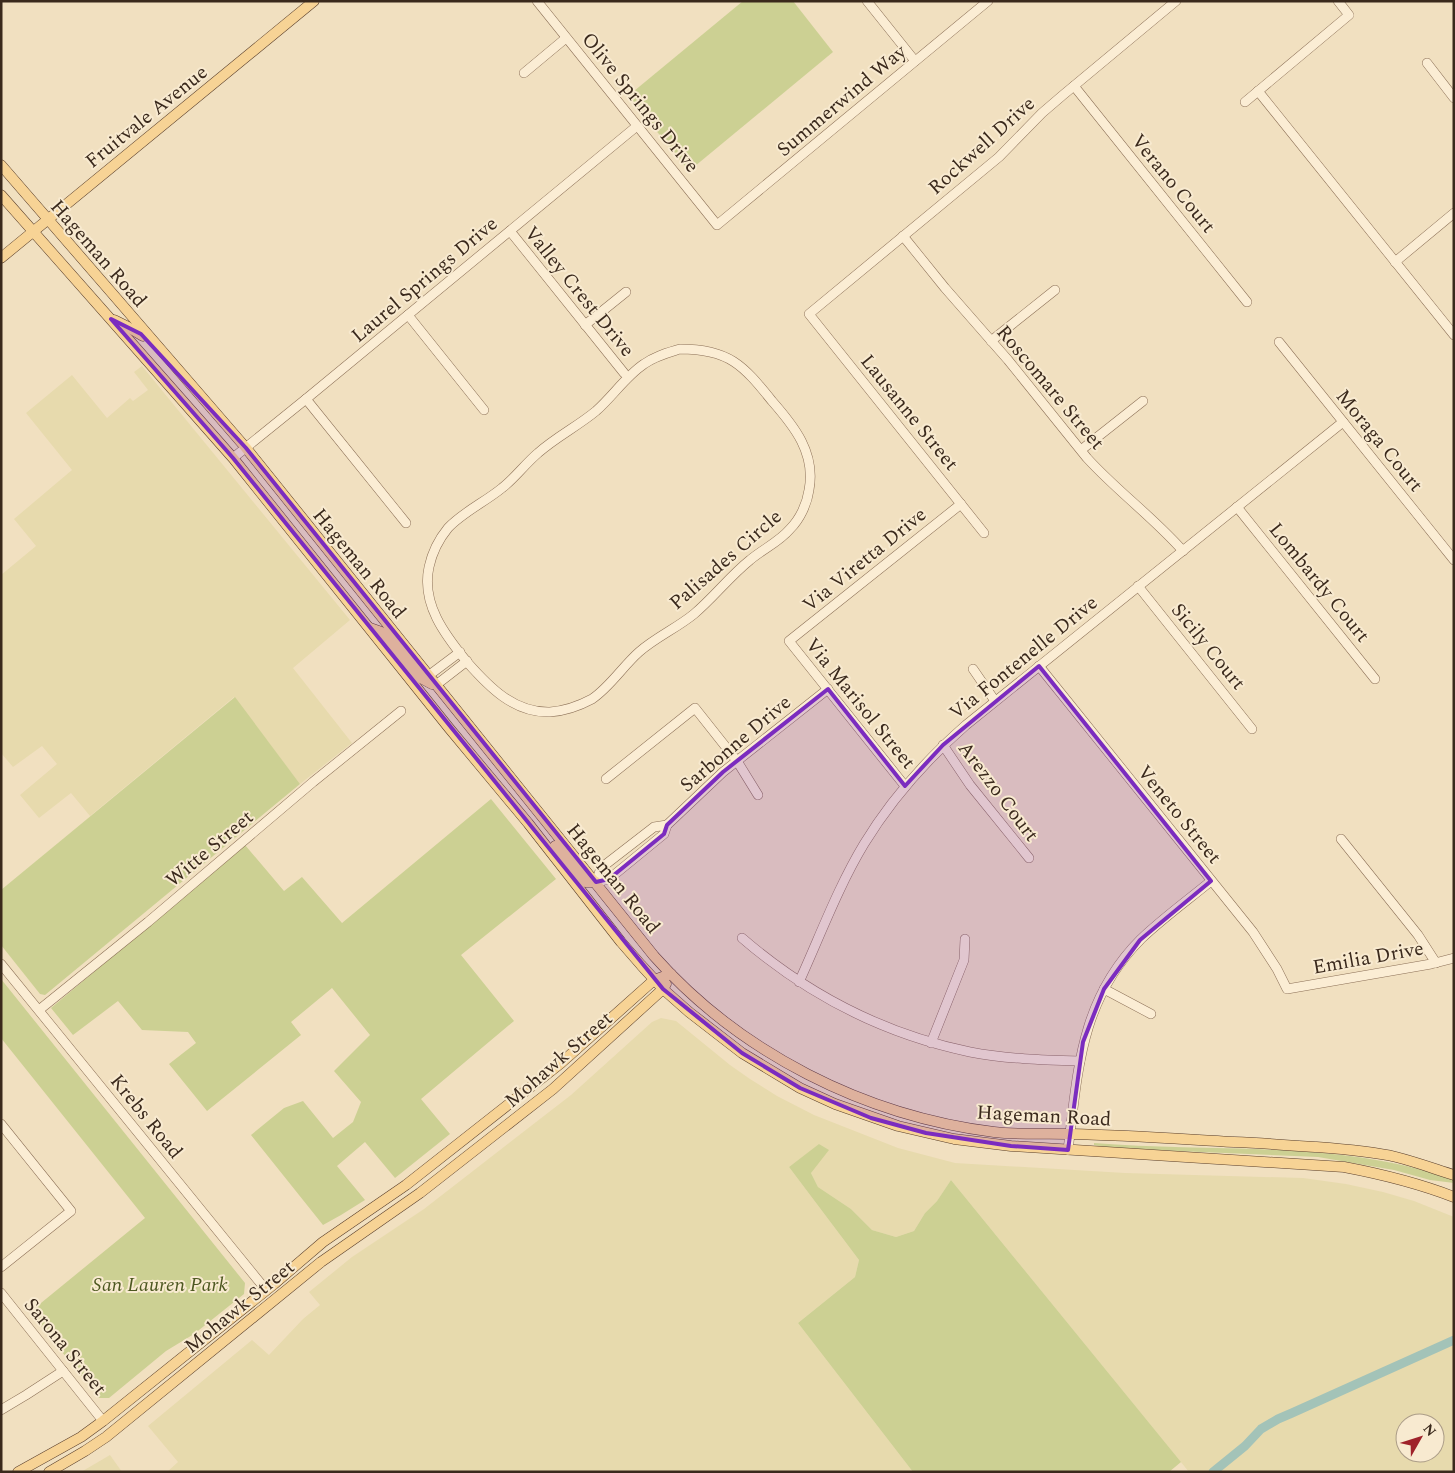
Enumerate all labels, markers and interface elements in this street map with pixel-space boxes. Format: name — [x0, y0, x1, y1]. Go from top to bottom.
street label: Olive Springs Drive — [574, 26, 707, 180]
street label: Summerwind Way — [770, 36, 914, 164]
street label: Fruitvale Avenue — [79, 58, 214, 176]
street label: Rockwell Drive — [921, 89, 1042, 202]
street label: Verano Court — [1124, 127, 1223, 240]
street label: Hageman Road — [43, 193, 154, 314]
street label: Laurel Springs Drive — [345, 209, 504, 350]
street label: Valley Crest Drive — [517, 220, 642, 364]
street label: Roscomare Street — [989, 319, 1112, 457]
street label: Lausanne Street — [853, 348, 966, 477]
street label: Moraga Court — [1328, 383, 1430, 499]
street label: Via Viretta Drive — [796, 500, 933, 619]
street label: Hageman Road — [305, 502, 413, 625]
street label: Palisades Circle — [663, 502, 789, 617]
street label: Lombardy Court — [1261, 516, 1377, 649]
street label: Via Fontenelle Drive — [943, 588, 1104, 727]
street label: Sicily Court — [1164, 596, 1253, 697]
street label: Via Marisol Street — [798, 631, 923, 776]
street label: Sarbonne Drive — [673, 688, 798, 800]
street label: Arezzo Court — [950, 735, 1046, 848]
street label: Veneto Street — [1130, 758, 1229, 871]
street label: Witte Street — [159, 803, 260, 895]
street label: Hageman Road — [559, 817, 667, 940]
street label: Emilia Drive — [1310, 933, 1426, 983]
street label: Mohawk Street — [498, 1004, 619, 1115]
street label: Krebs Road — [102, 1068, 190, 1166]
street label: Hageman Road — [976, 1097, 1112, 1135]
street label: Mohawk Street — [178, 1253, 302, 1361]
park label: San Lauren Park — [92, 1270, 229, 1300]
street label: Sarona Street — [16, 1291, 114, 1402]
north arrow — [1395, 1413, 1445, 1463]
text: N — [1418, 1419, 1441, 1441]

